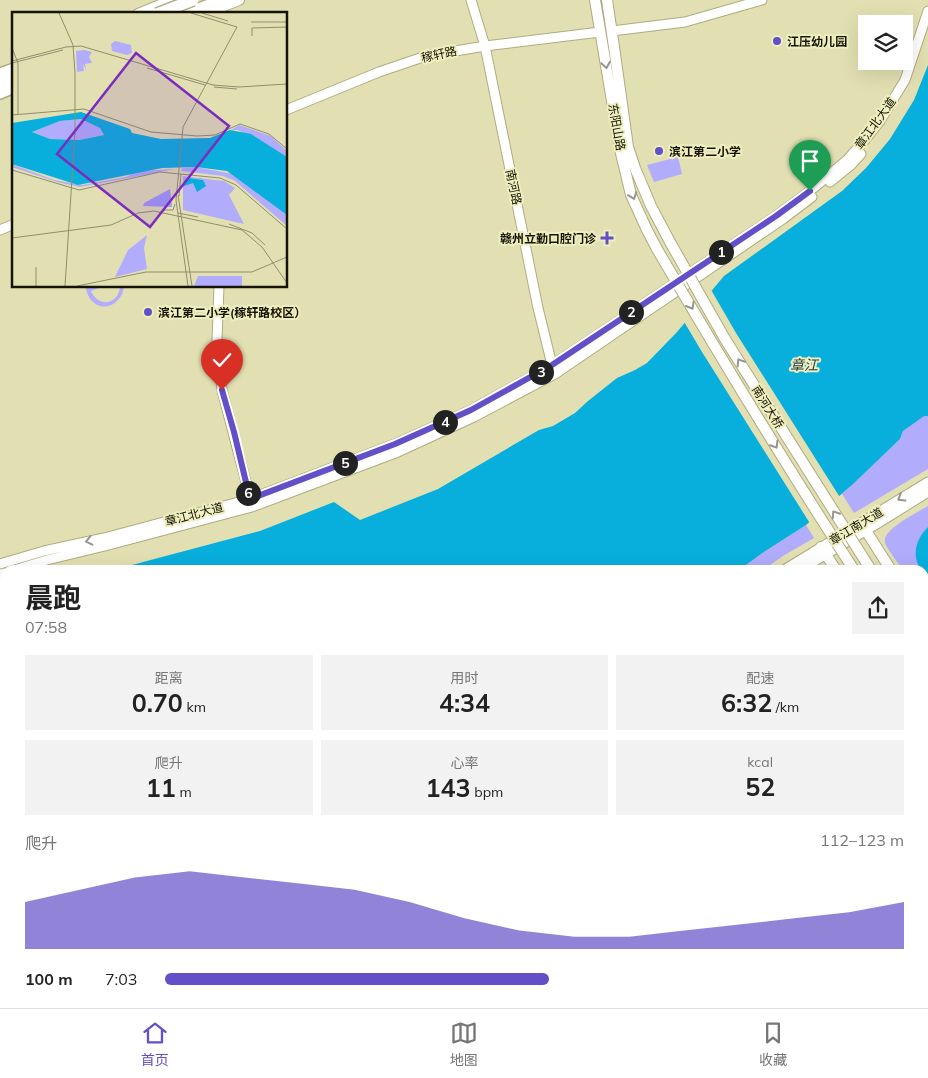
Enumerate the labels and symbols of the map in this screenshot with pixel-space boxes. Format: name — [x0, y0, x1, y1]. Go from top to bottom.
inset map — [12, 12, 288, 288]
place label: 江压幼儿园 — [787, 34, 847, 49]
marker: 江压幼儿园 — [771, 35, 783, 47]
street label: 稼轩路 — [420, 43, 458, 65]
one-way arrow — [600, 62, 611, 70]
street label: 章江北大道 — [851, 94, 899, 152]
street label: 东阳山路 — [605, 102, 629, 152]
pin — [789, 140, 831, 191]
place label: 滨江第二小学 — [669, 144, 741, 159]
marker: 滨江第二小学 — [653, 145, 665, 157]
street label: 南河路 — [503, 168, 525, 206]
one-way arrow — [627, 191, 637, 200]
place label: 赣州立勤口腔门诊 — [500, 231, 597, 246]
marker: 赣州立勤口腔门诊 — [600, 231, 614, 245]
pin: 1 — [708, 240, 734, 264]
pin: 2 — [618, 300, 644, 324]
one-way arrow — [684, 301, 694, 310]
place label: 滨江第二小学(稼轩路校区） — [158, 305, 306, 320]
marker: 滨江第二小学(稼轩路校区） — [142, 306, 154, 318]
pin — [201, 339, 243, 390]
water label: 章江 — [790, 356, 820, 374]
one-way arrow — [736, 358, 746, 367]
pin: 3 — [528, 360, 554, 384]
street label: 南河大桥 — [749, 383, 787, 431]
pin: 4 — [432, 410, 458, 434]
one-way arrow — [769, 439, 778, 449]
pin: 5 — [332, 450, 358, 476]
pin: 6 — [236, 480, 260, 506]
one-way arrow — [898, 492, 907, 501]
street label: 章江北大道 — [163, 499, 225, 529]
street label: 章江南大道 — [826, 504, 886, 548]
one-way arrow — [832, 511, 842, 520]
one-way arrow — [85, 535, 94, 546]

